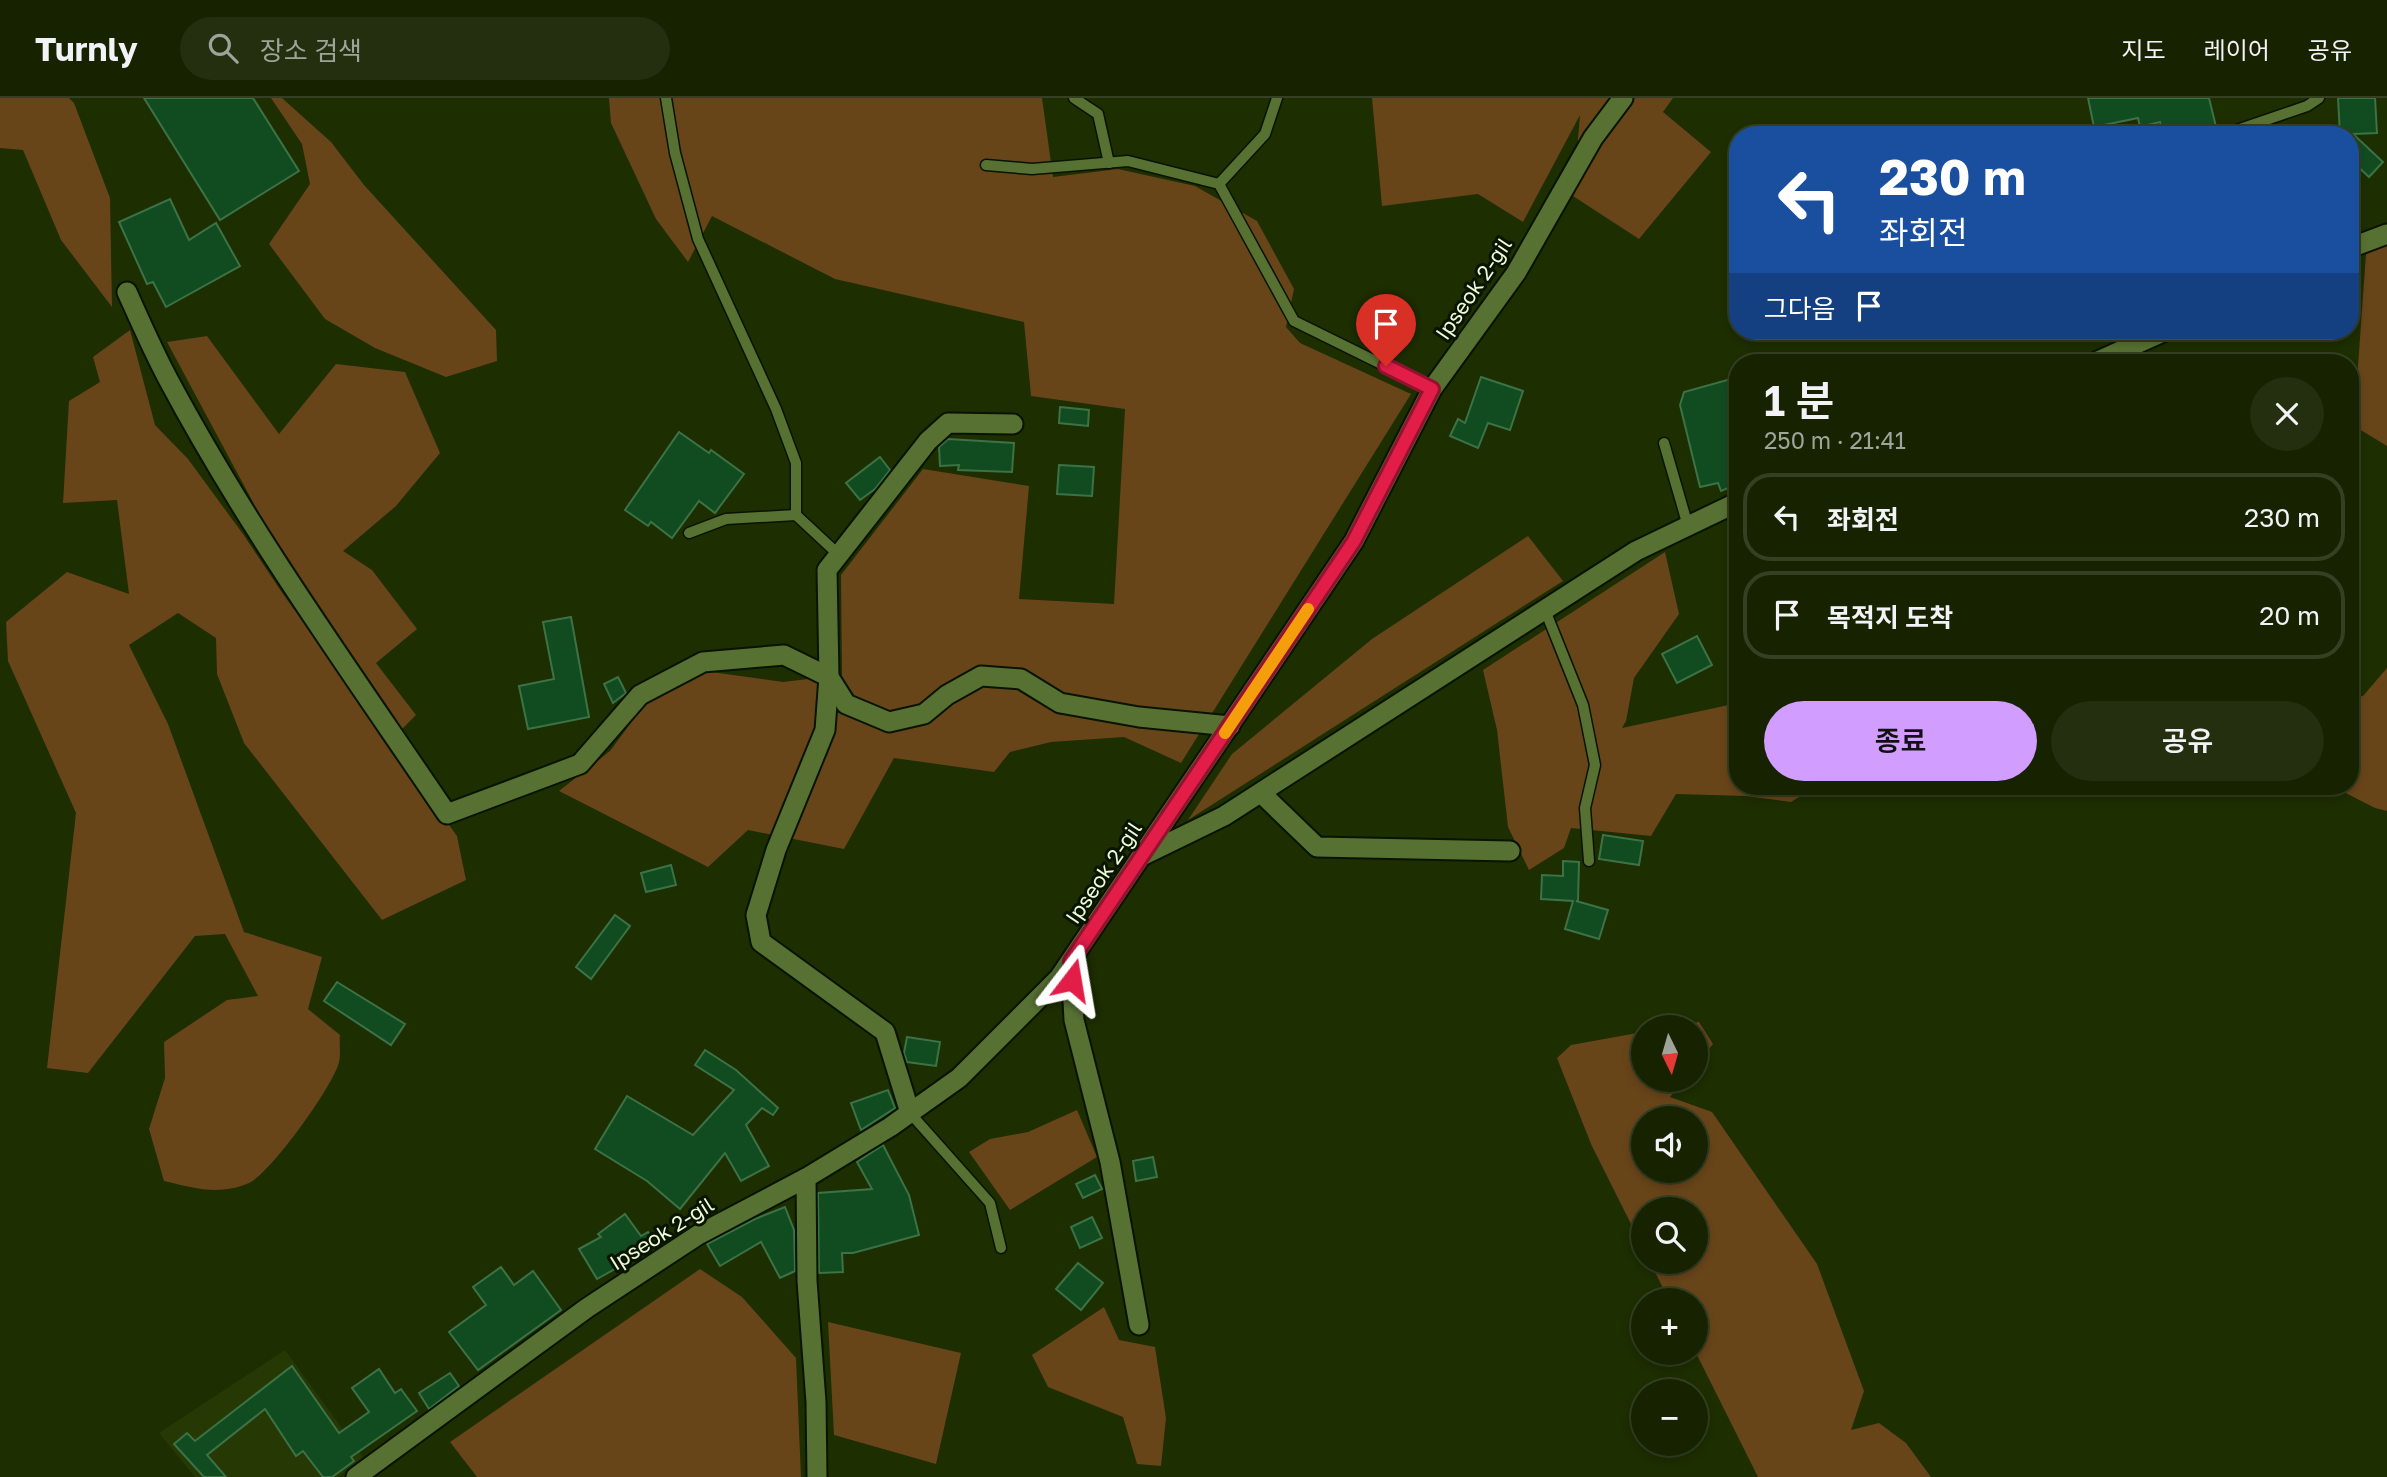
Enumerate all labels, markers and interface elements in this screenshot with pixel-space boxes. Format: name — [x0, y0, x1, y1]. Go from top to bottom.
search box — [180, 17, 670, 80]
text: Turnly — [35, 29, 138, 68]
icon: search — [204, 29, 242, 67]
text: 장소 검색 — [260, 35, 362, 66]
text: 지도 — [2121, 35, 2166, 64]
text: 레이어 — [2204, 35, 2270, 64]
text: 공유 — [2308, 35, 2352, 64]
text: 230 m — [1879, 147, 2026, 206]
icon: left — [1764, 154, 1855, 245]
text: 좌회전 — [1879, 213, 1967, 251]
street label: Ipseok 2-gil — [1429, 232, 1517, 345]
icon: arrive — [1850, 287, 1888, 325]
text: 그다음 — [1764, 293, 1836, 324]
pin — [1356, 294, 1416, 366]
icon: arrive — [1367, 305, 1405, 343]
text: 1 분 — [1764, 375, 1834, 425]
button: close — [2250, 377, 2324, 451]
text: 250 m · 21:41 — [1764, 426, 1906, 454]
icon: left — [1768, 498, 1806, 536]
text: 230 m — [2244, 502, 2320, 533]
text: 좌회전 — [1827, 504, 1899, 535]
icon: arrive — [1768, 596, 1806, 634]
text: 20 m — [2259, 600, 2320, 631]
text: 목적지 도착 — [1827, 602, 1953, 633]
button: 종료 — [1764, 701, 2037, 781]
button: 공유 — [2051, 701, 2324, 781]
street label: Ipseok 2-gil — [1059, 816, 1147, 929]
position arrow — [1035, 943, 1109, 1017]
north arrow — [1631, 1015, 1708, 1092]
map controls — [1631, 1015, 1708, 1456]
button: sound — [1631, 1106, 1708, 1183]
street label: Ipseok 2-gil — [605, 1191, 718, 1275]
button: search — [1631, 1197, 1708, 1274]
button: + — [1631, 1288, 1708, 1365]
button: − — [1631, 1379, 1708, 1456]

